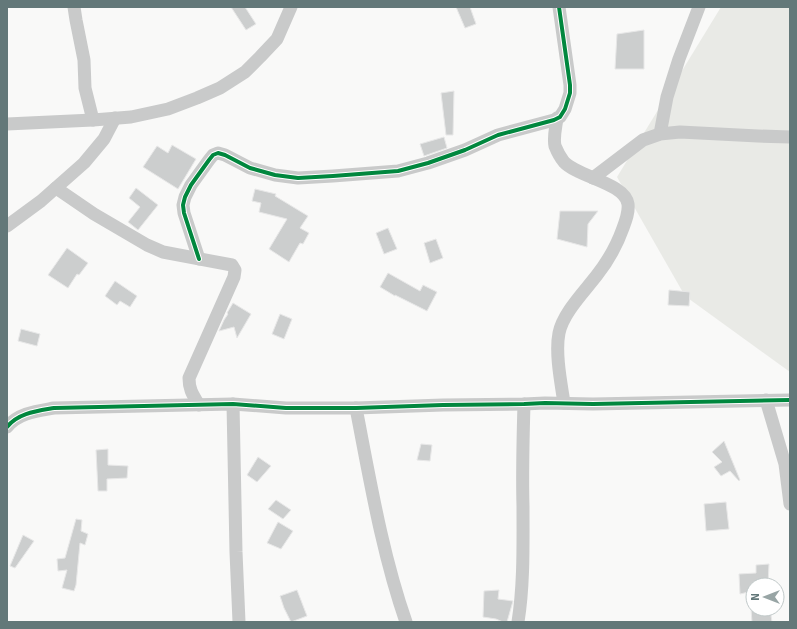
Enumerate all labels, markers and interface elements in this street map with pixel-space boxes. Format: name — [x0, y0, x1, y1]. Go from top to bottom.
north arrow — [745, 577, 785, 617]
text: N — [749, 593, 762, 601]

